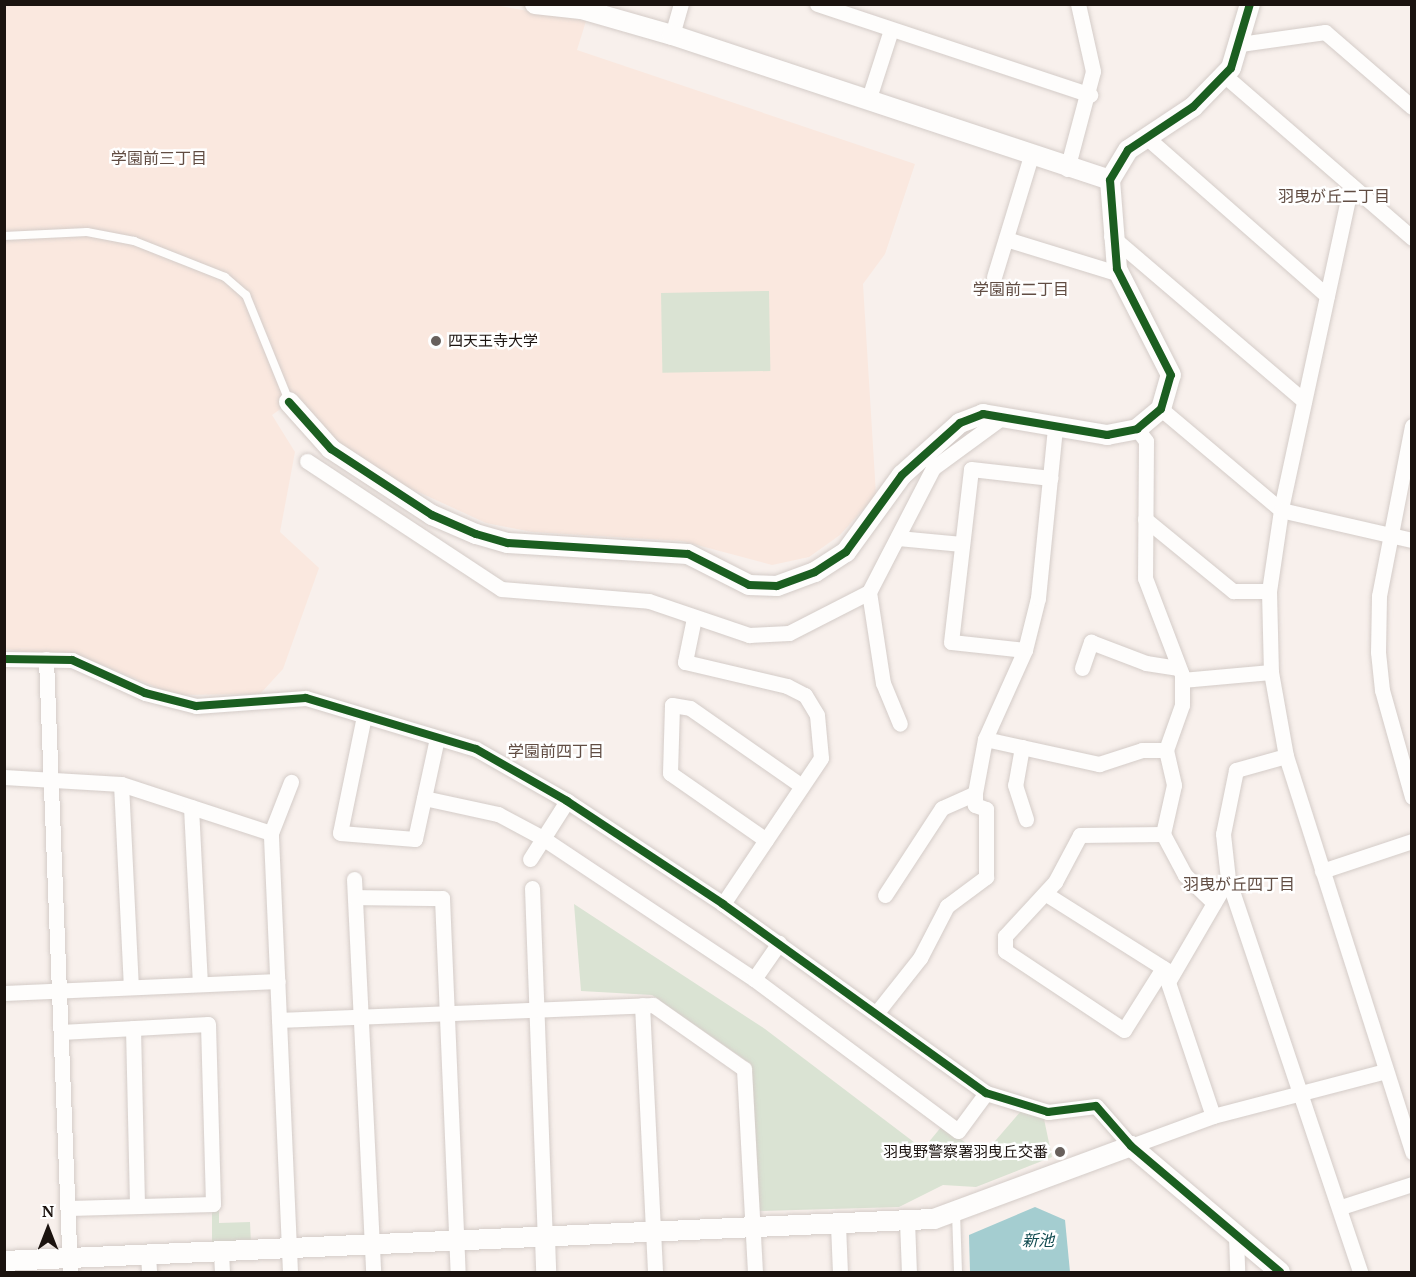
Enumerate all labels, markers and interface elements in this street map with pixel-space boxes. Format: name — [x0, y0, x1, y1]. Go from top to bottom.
district label: 学園前三丁目 — [111, 148, 207, 168]
district label: 羽曳が丘二丁目 — [1278, 186, 1390, 206]
district label: 学園前二丁目 — [973, 279, 1069, 299]
place label: 四天王寺大学 — [448, 332, 538, 350]
marker: 四天王寺大学 — [429, 334, 443, 348]
district label: 学園前四丁目 — [508, 741, 604, 761]
district label: 羽曳が丘四丁目 — [1183, 874, 1295, 894]
place label: 羽曳野警察署羽曳丘交番 — [883, 1143, 1048, 1161]
marker: 羽曳野警察署羽曳丘交番 — [1053, 1145, 1067, 1159]
north arrow — [18, 1199, 78, 1259]
text: N — [42, 1200, 54, 1222]
water label: 新池 — [1022, 1230, 1054, 1250]

